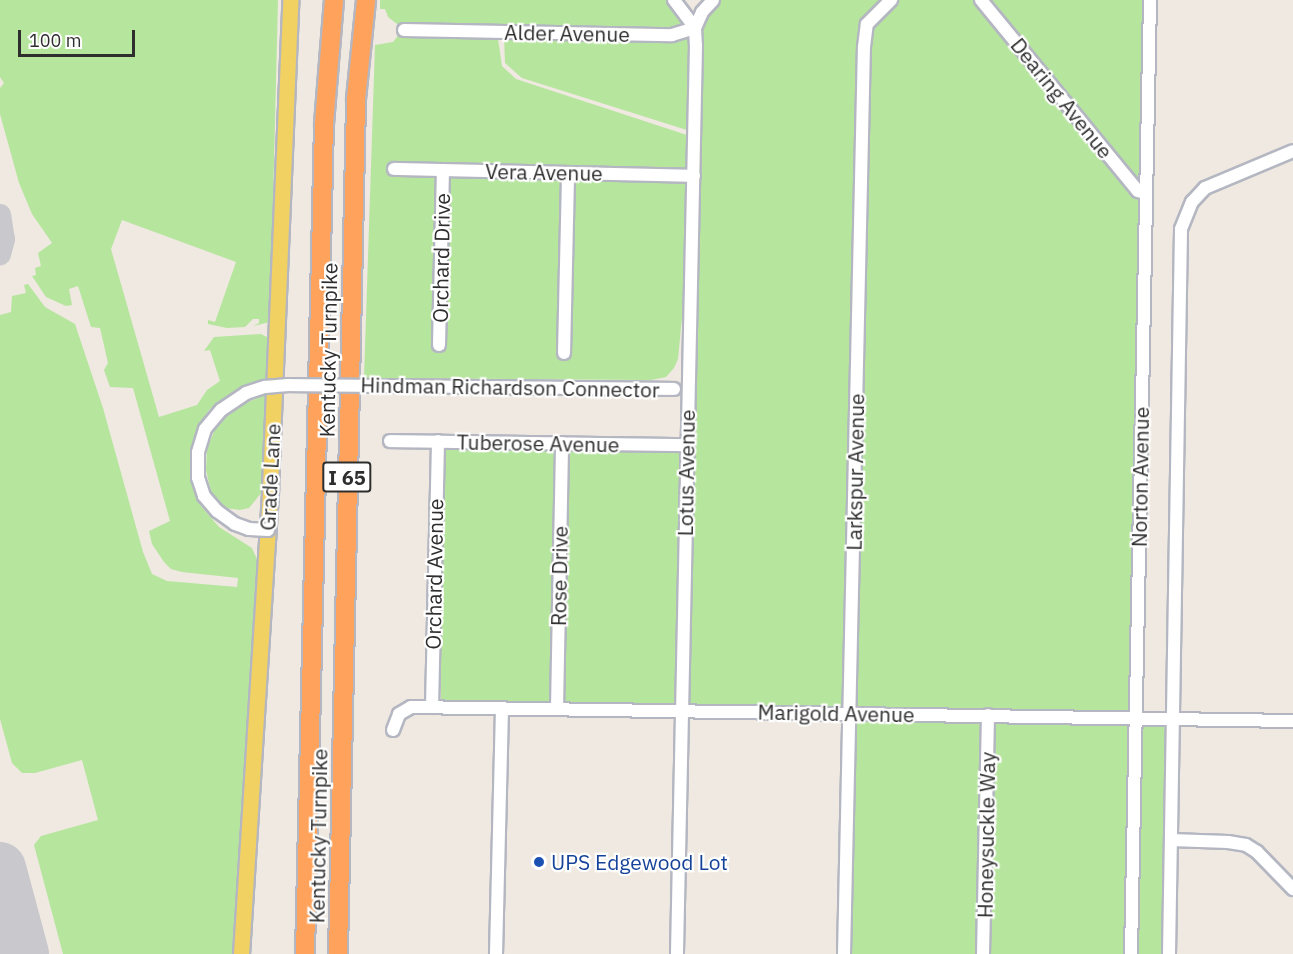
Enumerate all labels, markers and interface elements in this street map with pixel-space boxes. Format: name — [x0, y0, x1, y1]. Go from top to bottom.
scale bar — [21, 18, 138, 56]
street label: Alder Avenue — [504, 19, 630, 47]
text: 100 m — [29, 29, 81, 52]
street label: Dearing Avenue — [1006, 33, 1118, 163]
street label: Vera Avenue — [485, 158, 603, 186]
street label: Orchard Drive — [427, 193, 455, 323]
street label: Kentucky Turnpike — [314, 262, 342, 438]
street label: Hindman Richardson Connector — [360, 372, 660, 402]
street label: Larkspur Avenue — [841, 393, 869, 551]
street label: Norton Avenue — [1126, 407, 1154, 547]
street label: Lotus Avenue — [672, 409, 700, 537]
street label: Grade Lane — [255, 423, 285, 531]
street label: Tuberose Avenue — [456, 429, 620, 457]
road number: I 65 — [322, 460, 372, 494]
street label: Orchard Avenue — [420, 498, 448, 650]
street label: Rose Drive — [546, 526, 572, 626]
street label: Marigold Avenue — [757, 699, 915, 727]
street label: Kentucky Turnpike — [304, 748, 332, 924]
street label: Honeysuckle Way — [972, 752, 1000, 918]
place label: UPS Edgewood Lot — [551, 849, 728, 875]
marker: UPS Edgewood Lot — [532, 855, 546, 869]

